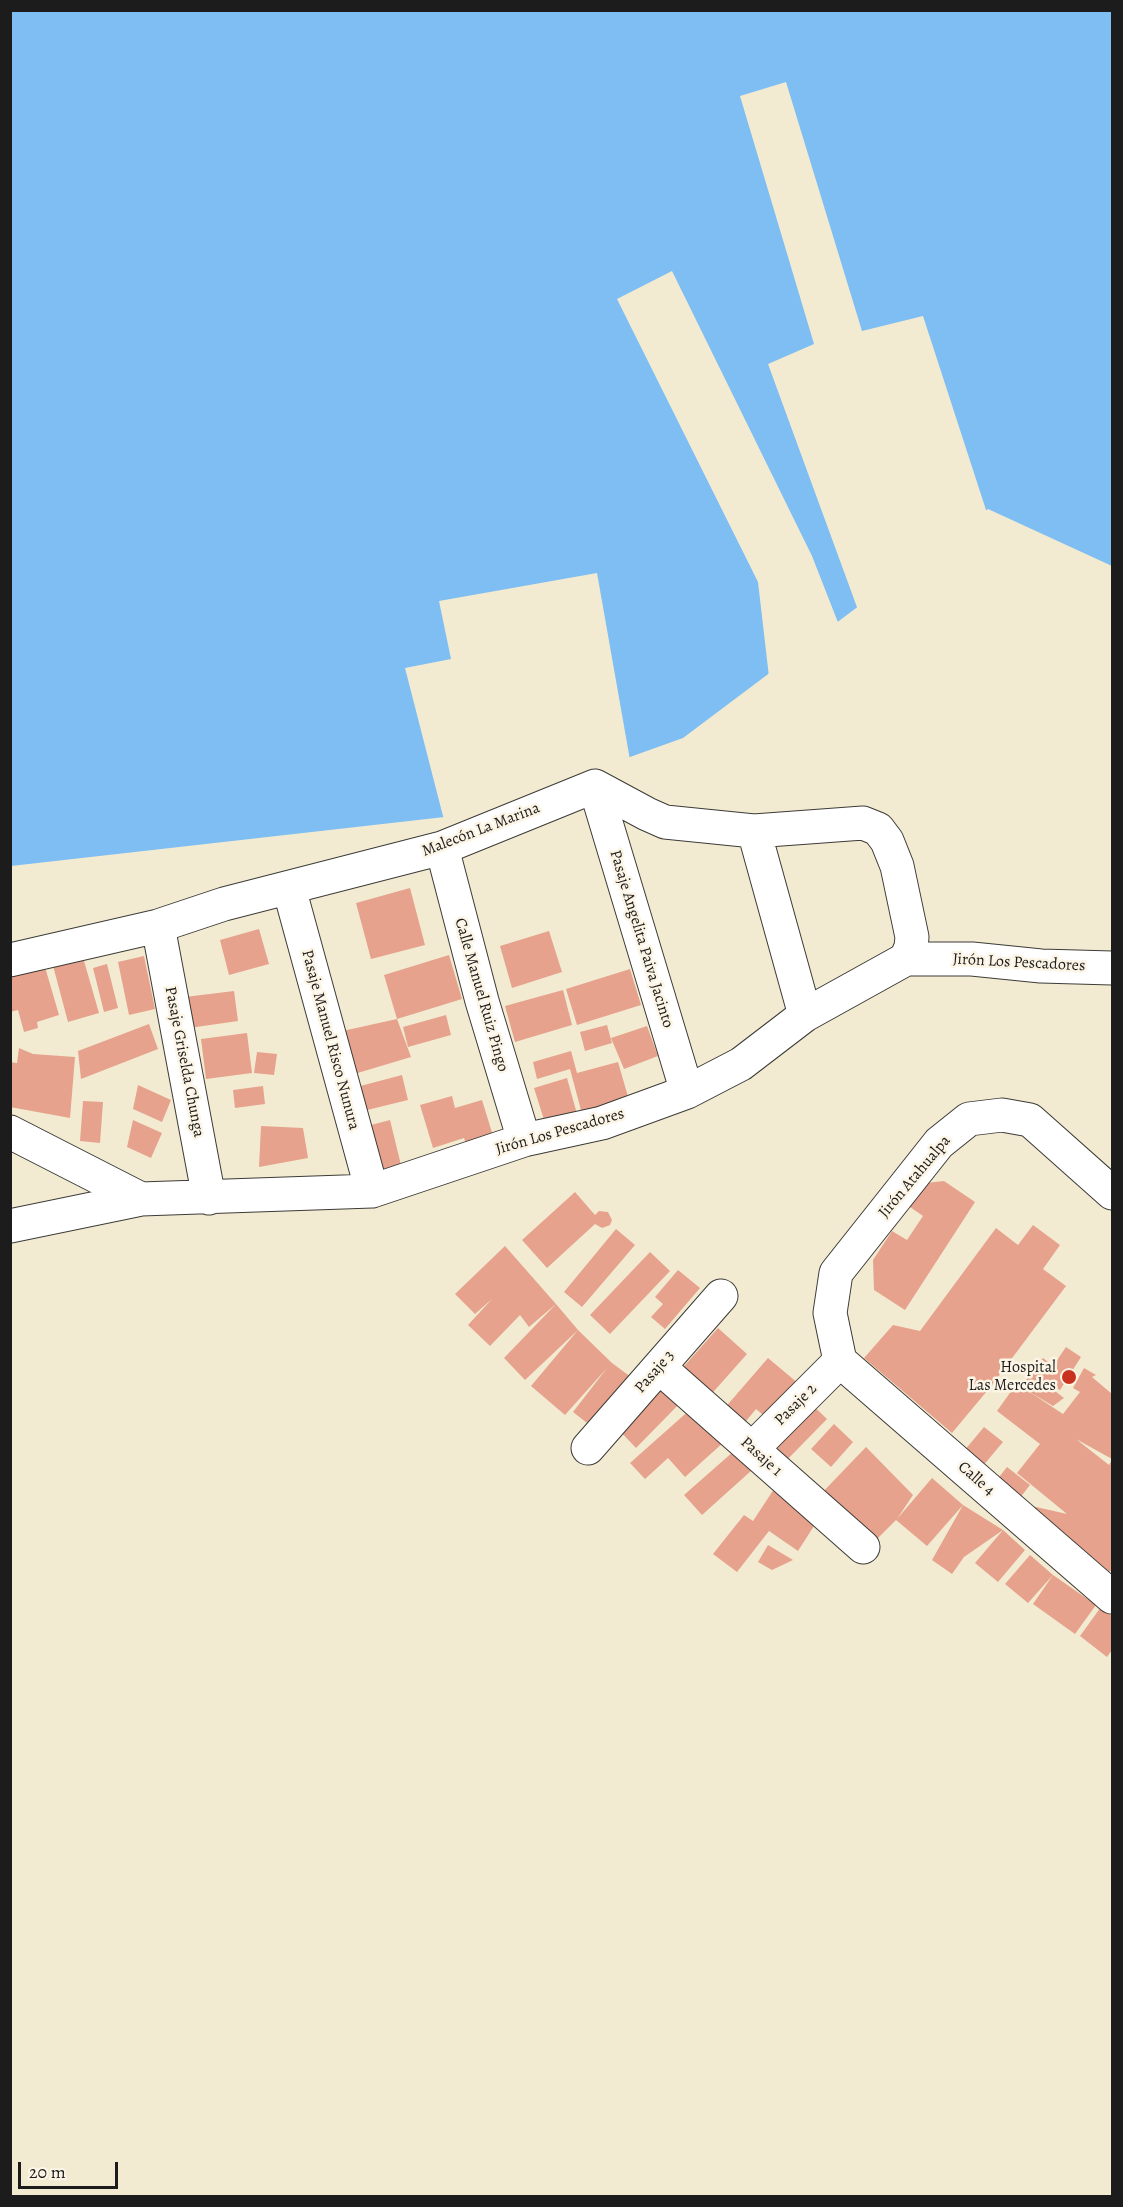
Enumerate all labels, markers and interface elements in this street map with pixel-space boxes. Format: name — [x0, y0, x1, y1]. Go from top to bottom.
street label: Malecón La Marina — [419, 799, 543, 861]
street label: Pasaje Angelita Paiva Jacinto — [605, 848, 677, 1030]
street label: Calle Manuel Ruiz Pingo — [450, 916, 512, 1074]
street label: Pasaje Manuel Risco Nunura — [297, 948, 363, 1132]
street label: Jirón Los Pescadores — [952, 950, 1086, 976]
street label: Pasaje Griselda Chunga — [160, 985, 208, 1139]
street label: Jirón Los Pescadores — [493, 1104, 627, 1160]
street label: Jirón Atahualpa — [875, 1132, 955, 1222]
street label: Pasaje 3 — [631, 1347, 679, 1397]
place label: Hospital Las Mercedes — [969, 1358, 1056, 1396]
marker: Hospital Las Mercedes — [1060, 1368, 1078, 1386]
street label: Pasaje 2 — [771, 1380, 821, 1430]
street label: Pasaje 1 — [736, 1433, 786, 1481]
street label: Calle 4 — [954, 1458, 998, 1500]
scale bar — [21, 2150, 122, 2188]
text: 20 m — [29, 2160, 66, 2184]

